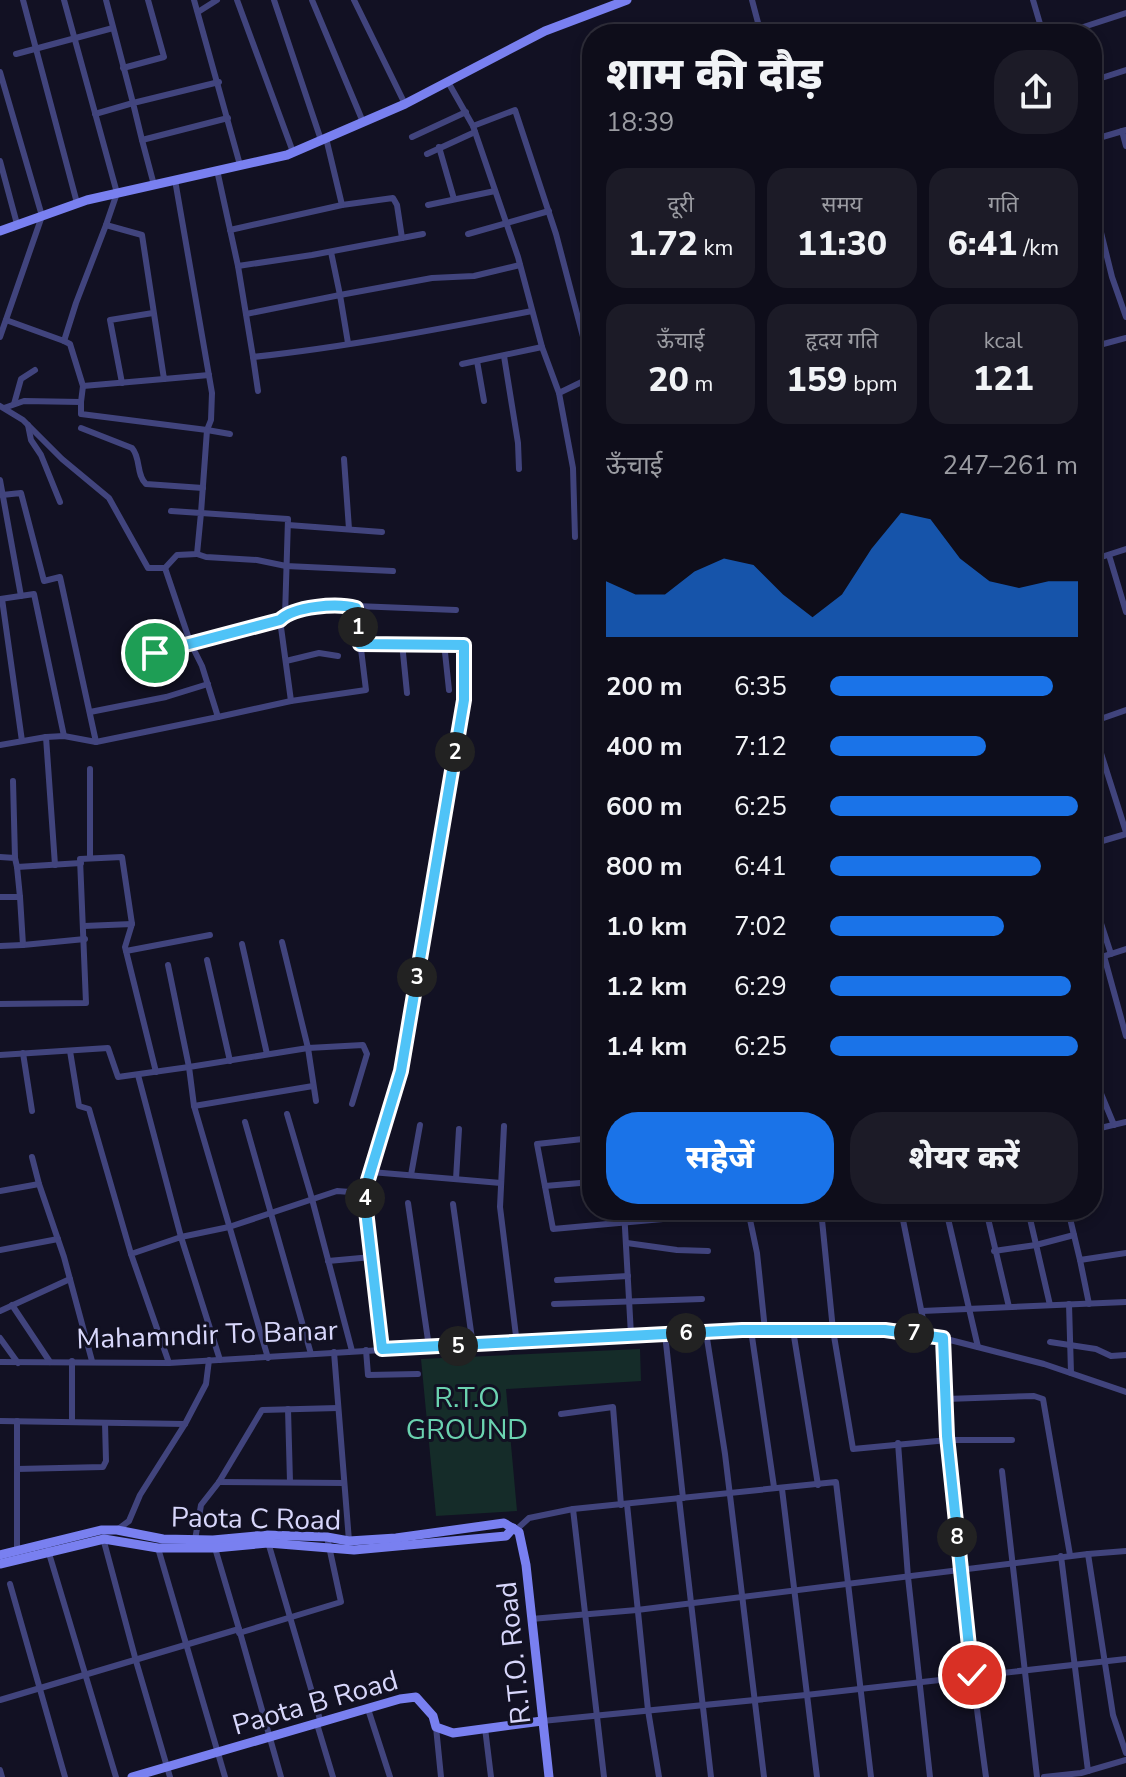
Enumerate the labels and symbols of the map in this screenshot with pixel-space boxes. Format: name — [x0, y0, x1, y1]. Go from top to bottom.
pin: 1 — [338, 607, 378, 647]
pin — [121, 619, 189, 687]
pin: 2 — [435, 732, 475, 772]
pin: 3 — [397, 957, 437, 997]
pin: 4 — [345, 1178, 385, 1218]
street label: Mahamndir To Banar — [76, 1311, 338, 1359]
pin: 6 — [666, 1313, 706, 1353]
pin: 7 — [894, 1313, 934, 1353]
pin: 5 — [438, 1326, 478, 1366]
park label: R.T.O GROUND — [406, 1379, 528, 1449]
street label: Paota C Road — [170, 1499, 341, 1539]
pin: 8 — [937, 1517, 977, 1557]
street label: R.T.O. Road — [488, 1580, 540, 1726]
pin — [938, 1641, 1006, 1709]
street label: Paota B Road — [228, 1661, 402, 1745]

